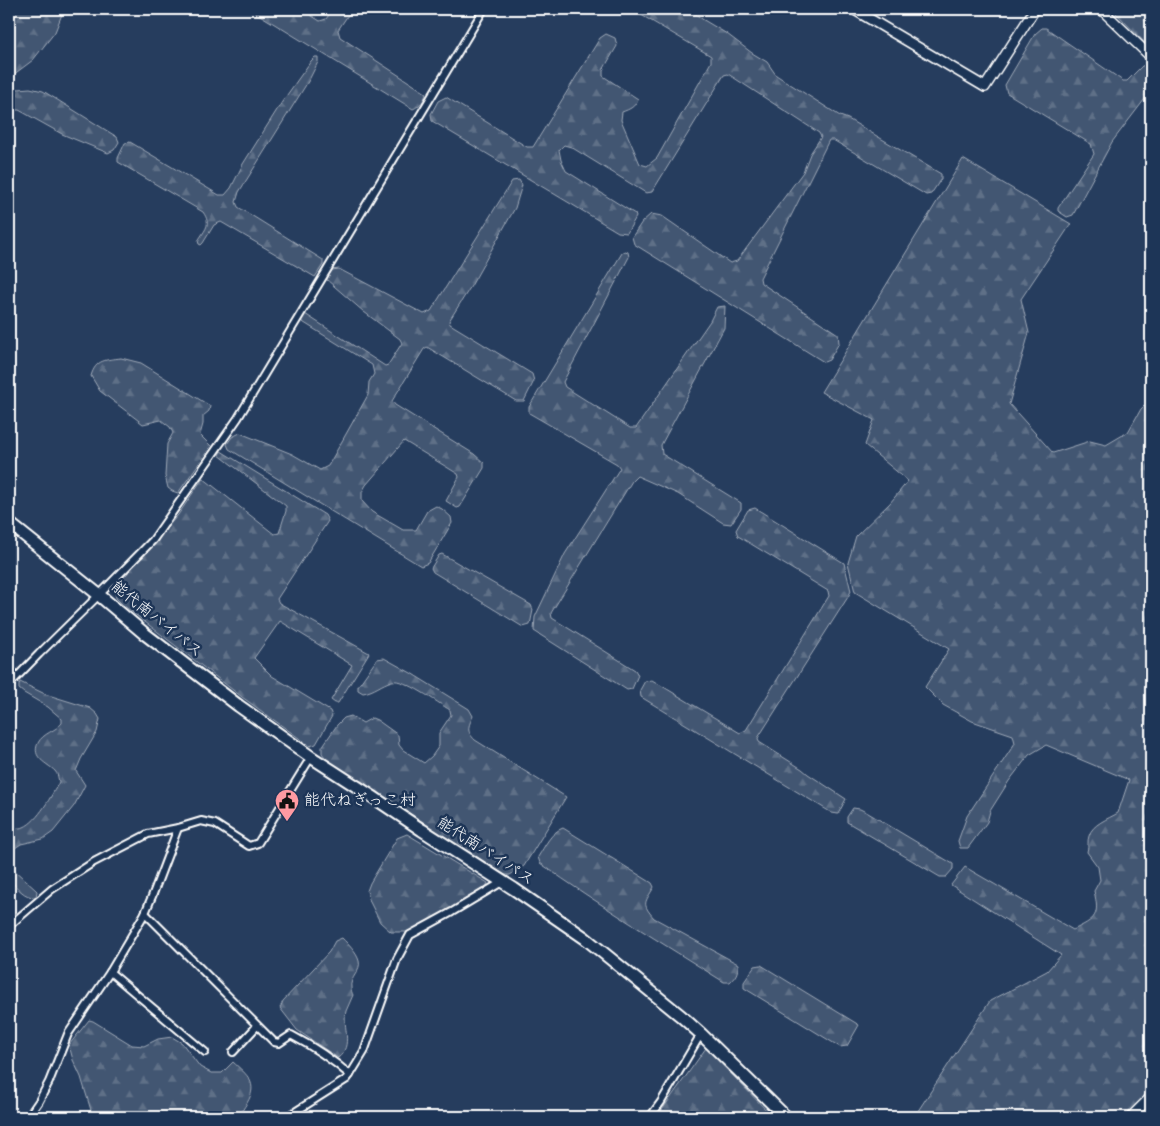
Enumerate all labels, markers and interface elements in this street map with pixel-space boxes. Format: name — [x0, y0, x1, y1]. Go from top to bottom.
street label: 能代南バイパス — [105, 576, 207, 664]
public building icon: 能代ねぎっこ村 — [274, 788, 300, 822]
place label: 能代ねぎっこ村 — [304, 790, 416, 813]
street label: 能代南バイパス — [432, 812, 538, 892]

